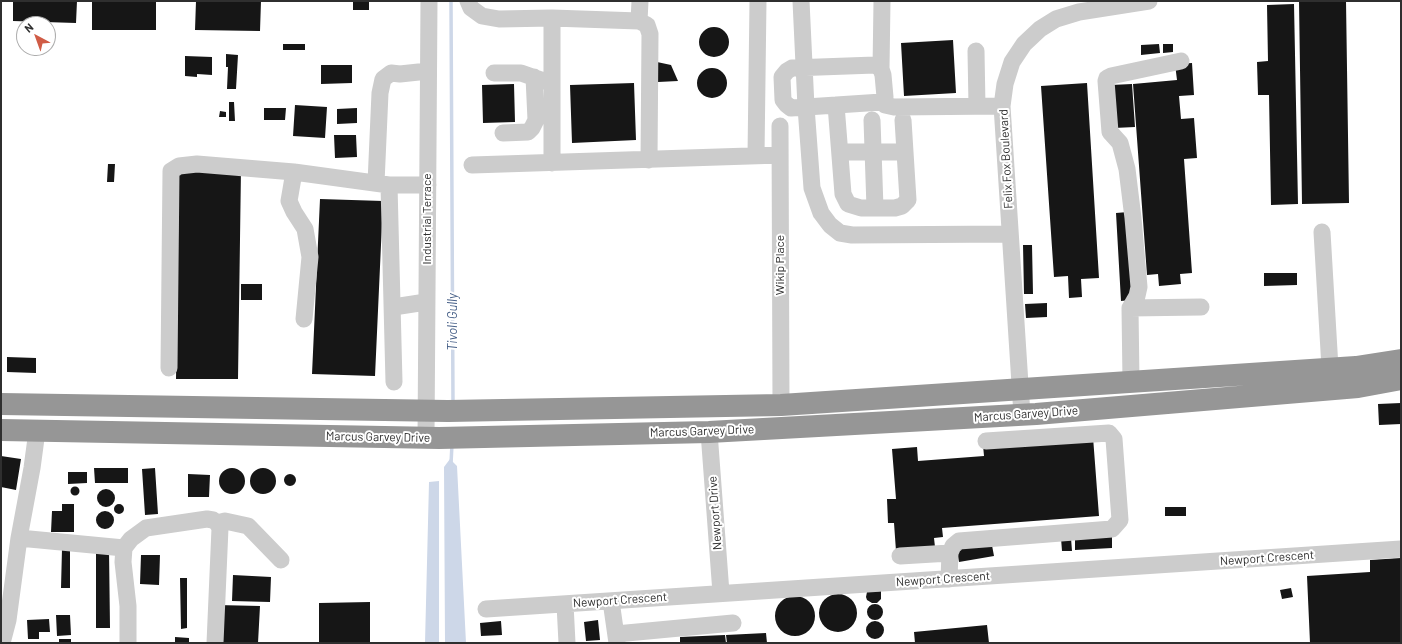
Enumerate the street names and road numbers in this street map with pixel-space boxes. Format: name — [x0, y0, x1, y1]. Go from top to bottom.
street label: Felix Fox Boulevard — [996, 109, 1016, 209]
street label: Industrial Terrace — [420, 173, 434, 265]
street label: Wikip Place — [773, 235, 787, 295]
street label: Marcus Garvey Drive — [973, 403, 1079, 425]
street label: Marcus Garvey Drive — [650, 422, 754, 440]
street label: Marcus Garvey Drive — [326, 429, 430, 445]
street label: Newport Drive — [705, 476, 725, 550]
street label: Newport Crescent — [1219, 548, 1315, 568]
street label: Newport Crescent — [895, 569, 991, 589]
street label: Newport Crescent — [572, 590, 668, 610]

